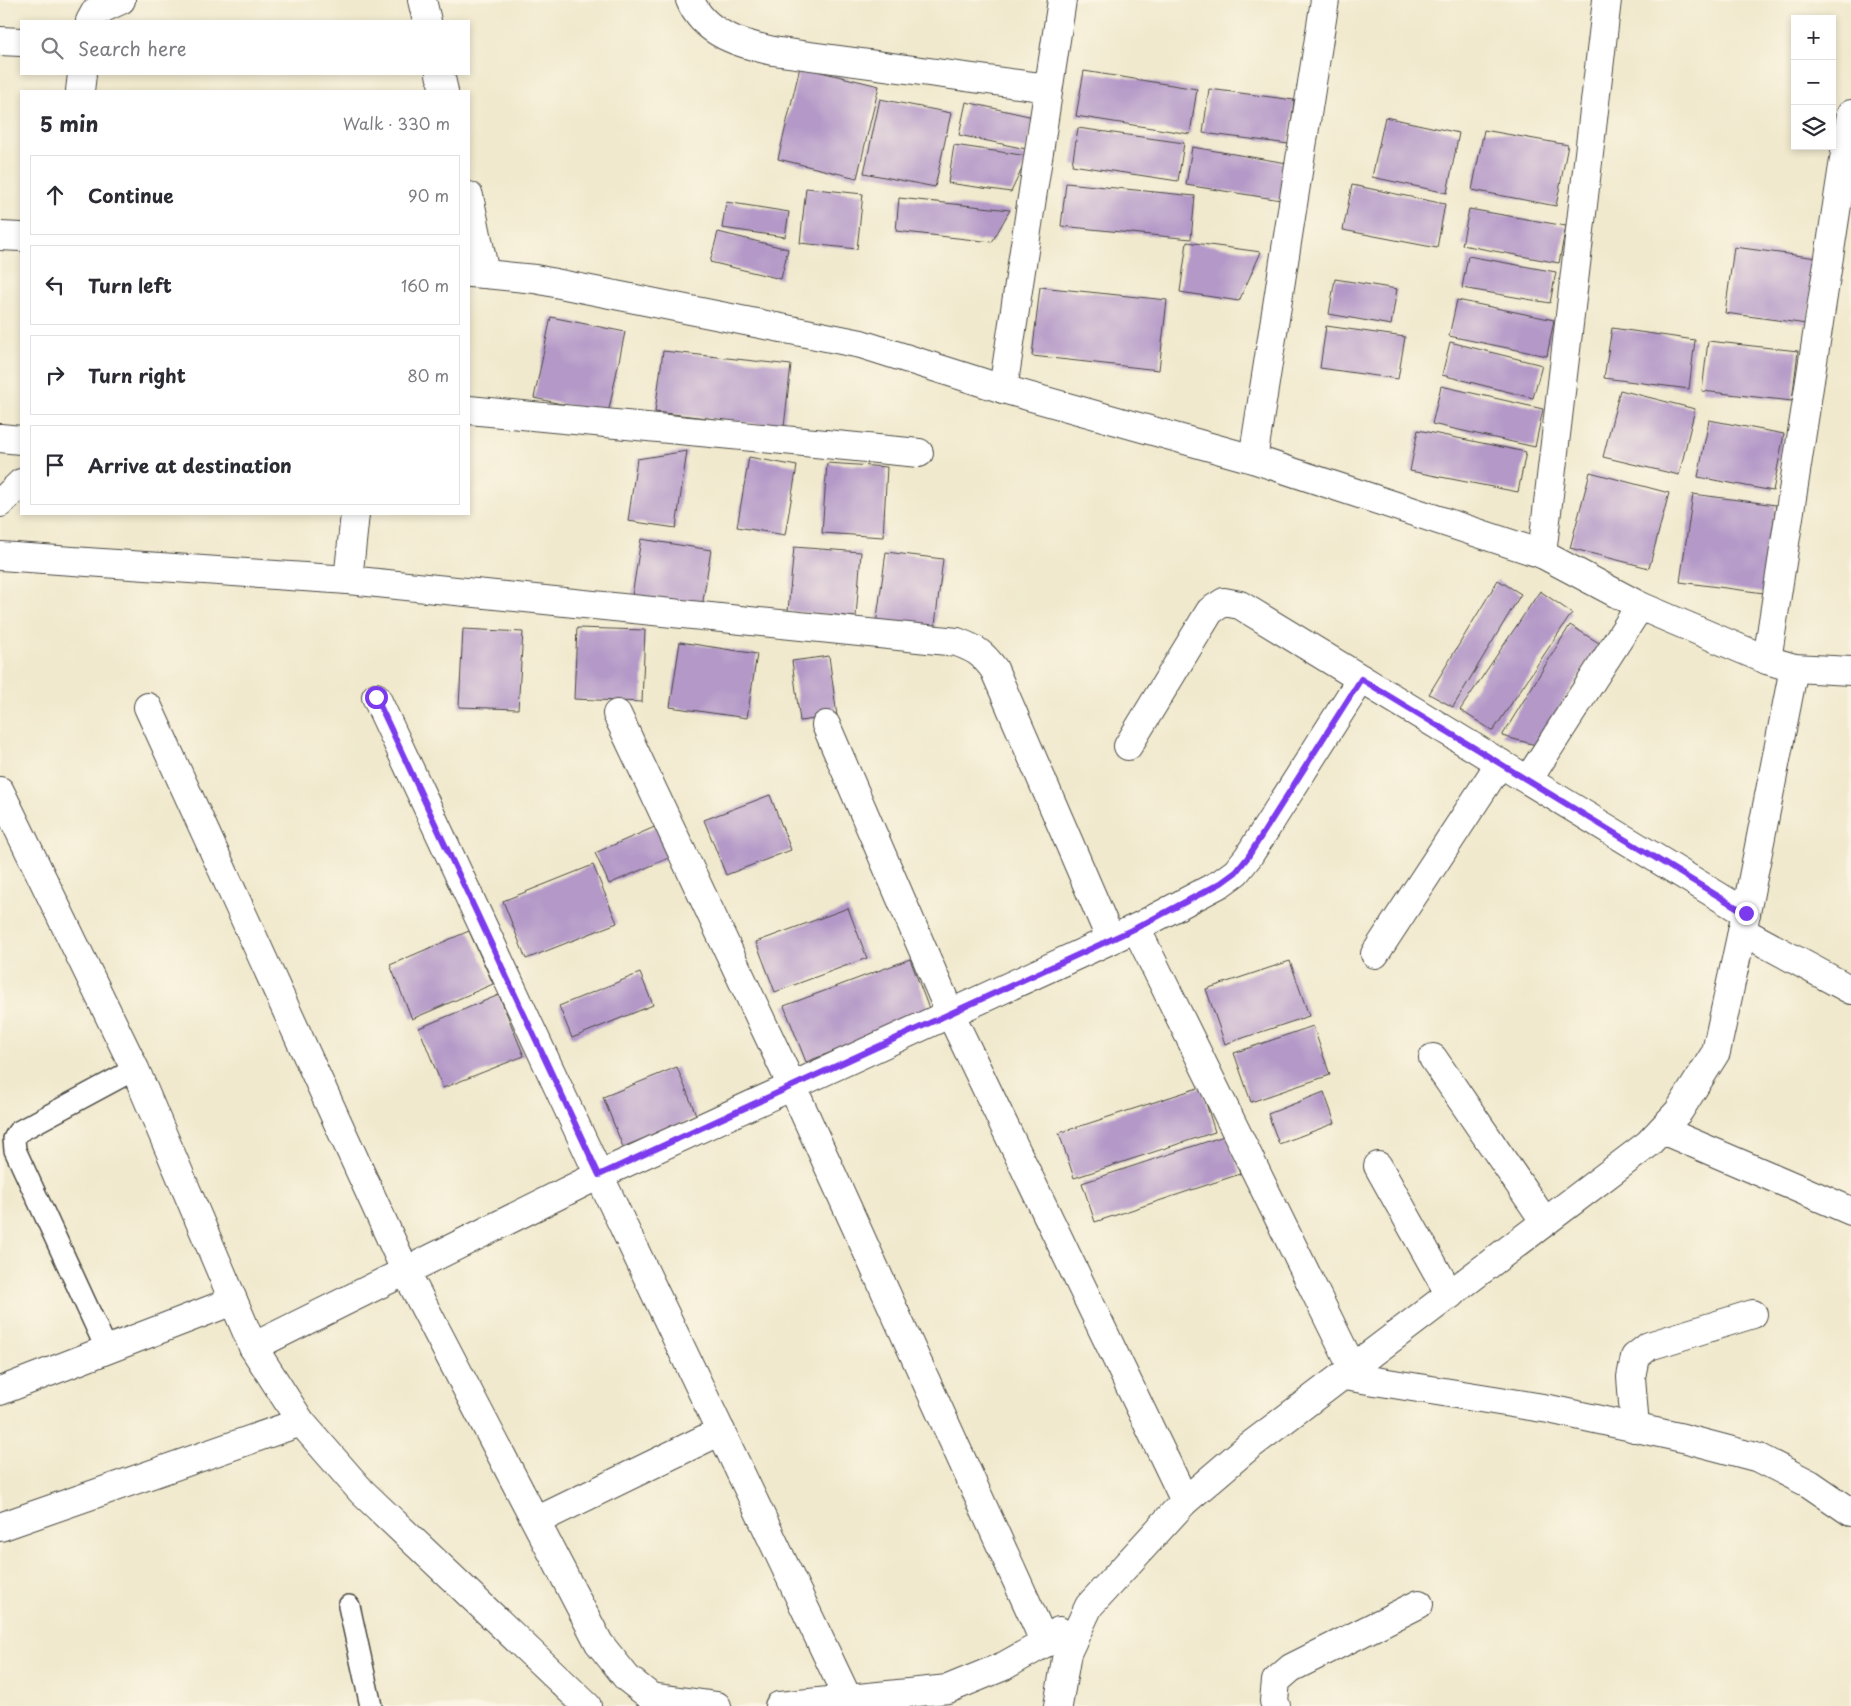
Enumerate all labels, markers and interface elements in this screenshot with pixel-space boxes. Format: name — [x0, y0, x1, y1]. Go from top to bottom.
map controls — [1791, 15, 1836, 150]
button: + — [1791, 15, 1836, 60]
search box — [20, 20, 470, 75]
icon: search — [38, 34, 66, 62]
text: Search here — [78, 34, 187, 62]
button: − — [1791, 60, 1836, 105]
button: layers — [1791, 105, 1836, 150]
text: 5 min — [40, 107, 98, 139]
text: Walk · 330 m — [343, 111, 450, 135]
icon: ahead — [41, 181, 69, 209]
text: Continue — [88, 181, 174, 209]
text: 90 m — [408, 183, 449, 207]
icon: left — [41, 271, 69, 299]
text: Turn left — [88, 271, 172, 299]
text: 160 m — [401, 273, 449, 297]
icon: right — [41, 361, 69, 389]
text: Turn right — [88, 361, 186, 389]
text: 80 m — [407, 363, 449, 387]
icon: arrive — [41, 451, 69, 479]
text: Arrive at destination — [88, 451, 292, 479]
route start — [365, 686, 388, 709]
route end — [1735, 902, 1758, 925]

